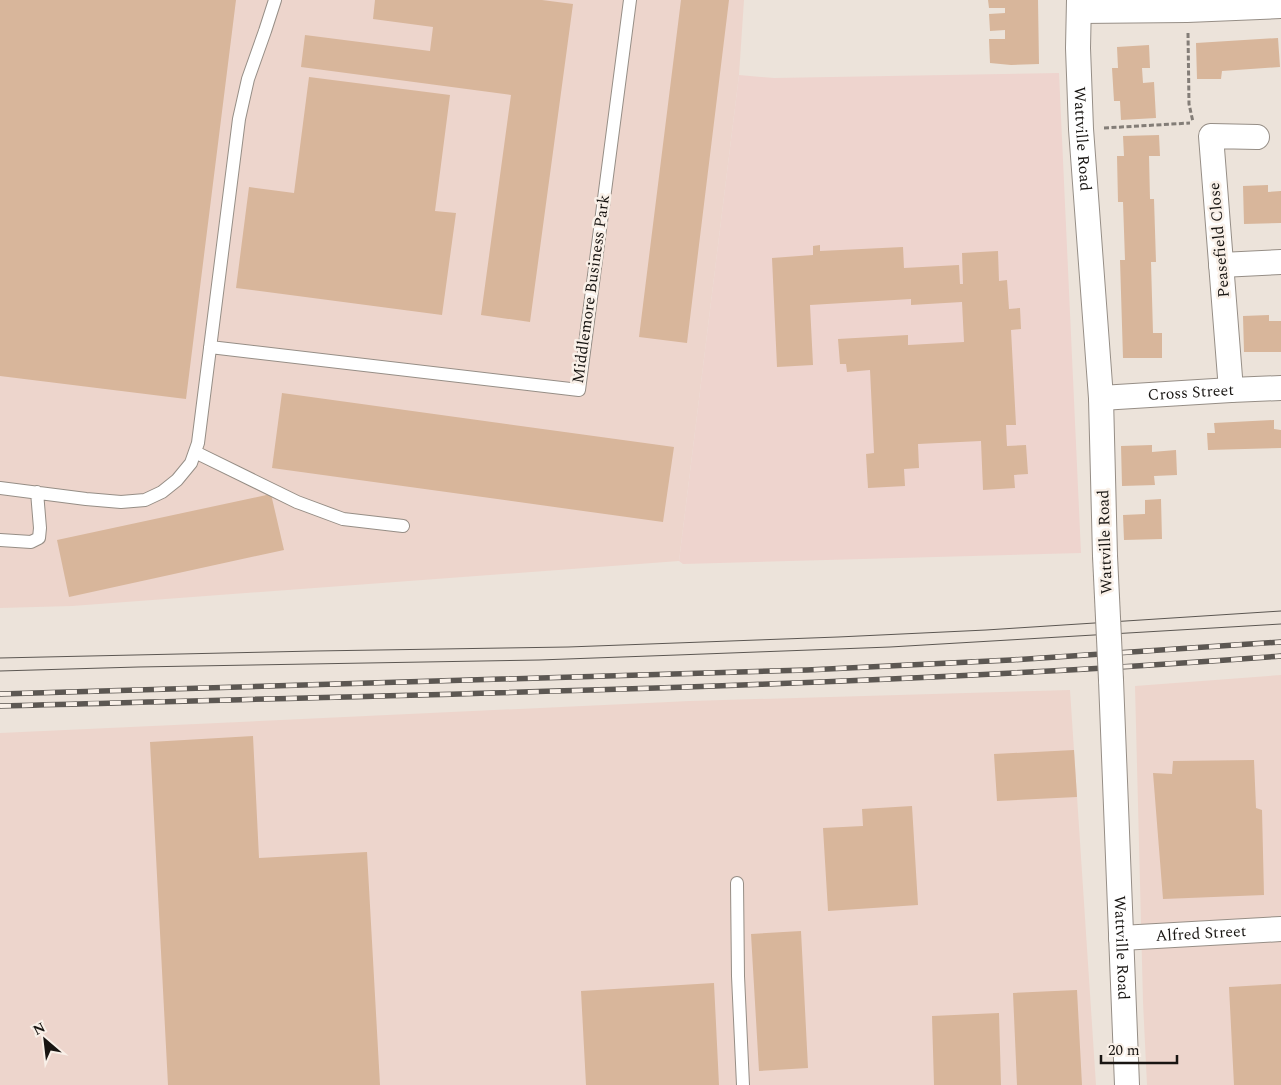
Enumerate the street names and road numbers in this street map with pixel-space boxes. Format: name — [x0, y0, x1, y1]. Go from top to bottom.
street label: Wattville Road — [1067, 86, 1098, 192]
street label: Peasefield Close — [1202, 181, 1236, 299]
street label: Middlemore Business Park — [566, 193, 616, 385]
street label: Cross Street — [1147, 378, 1235, 407]
street label: Wattville Road — [1091, 489, 1119, 595]
street label: Wattville Road — [1108, 895, 1136, 1001]
street label: Alfred Street — [1155, 919, 1247, 948]

